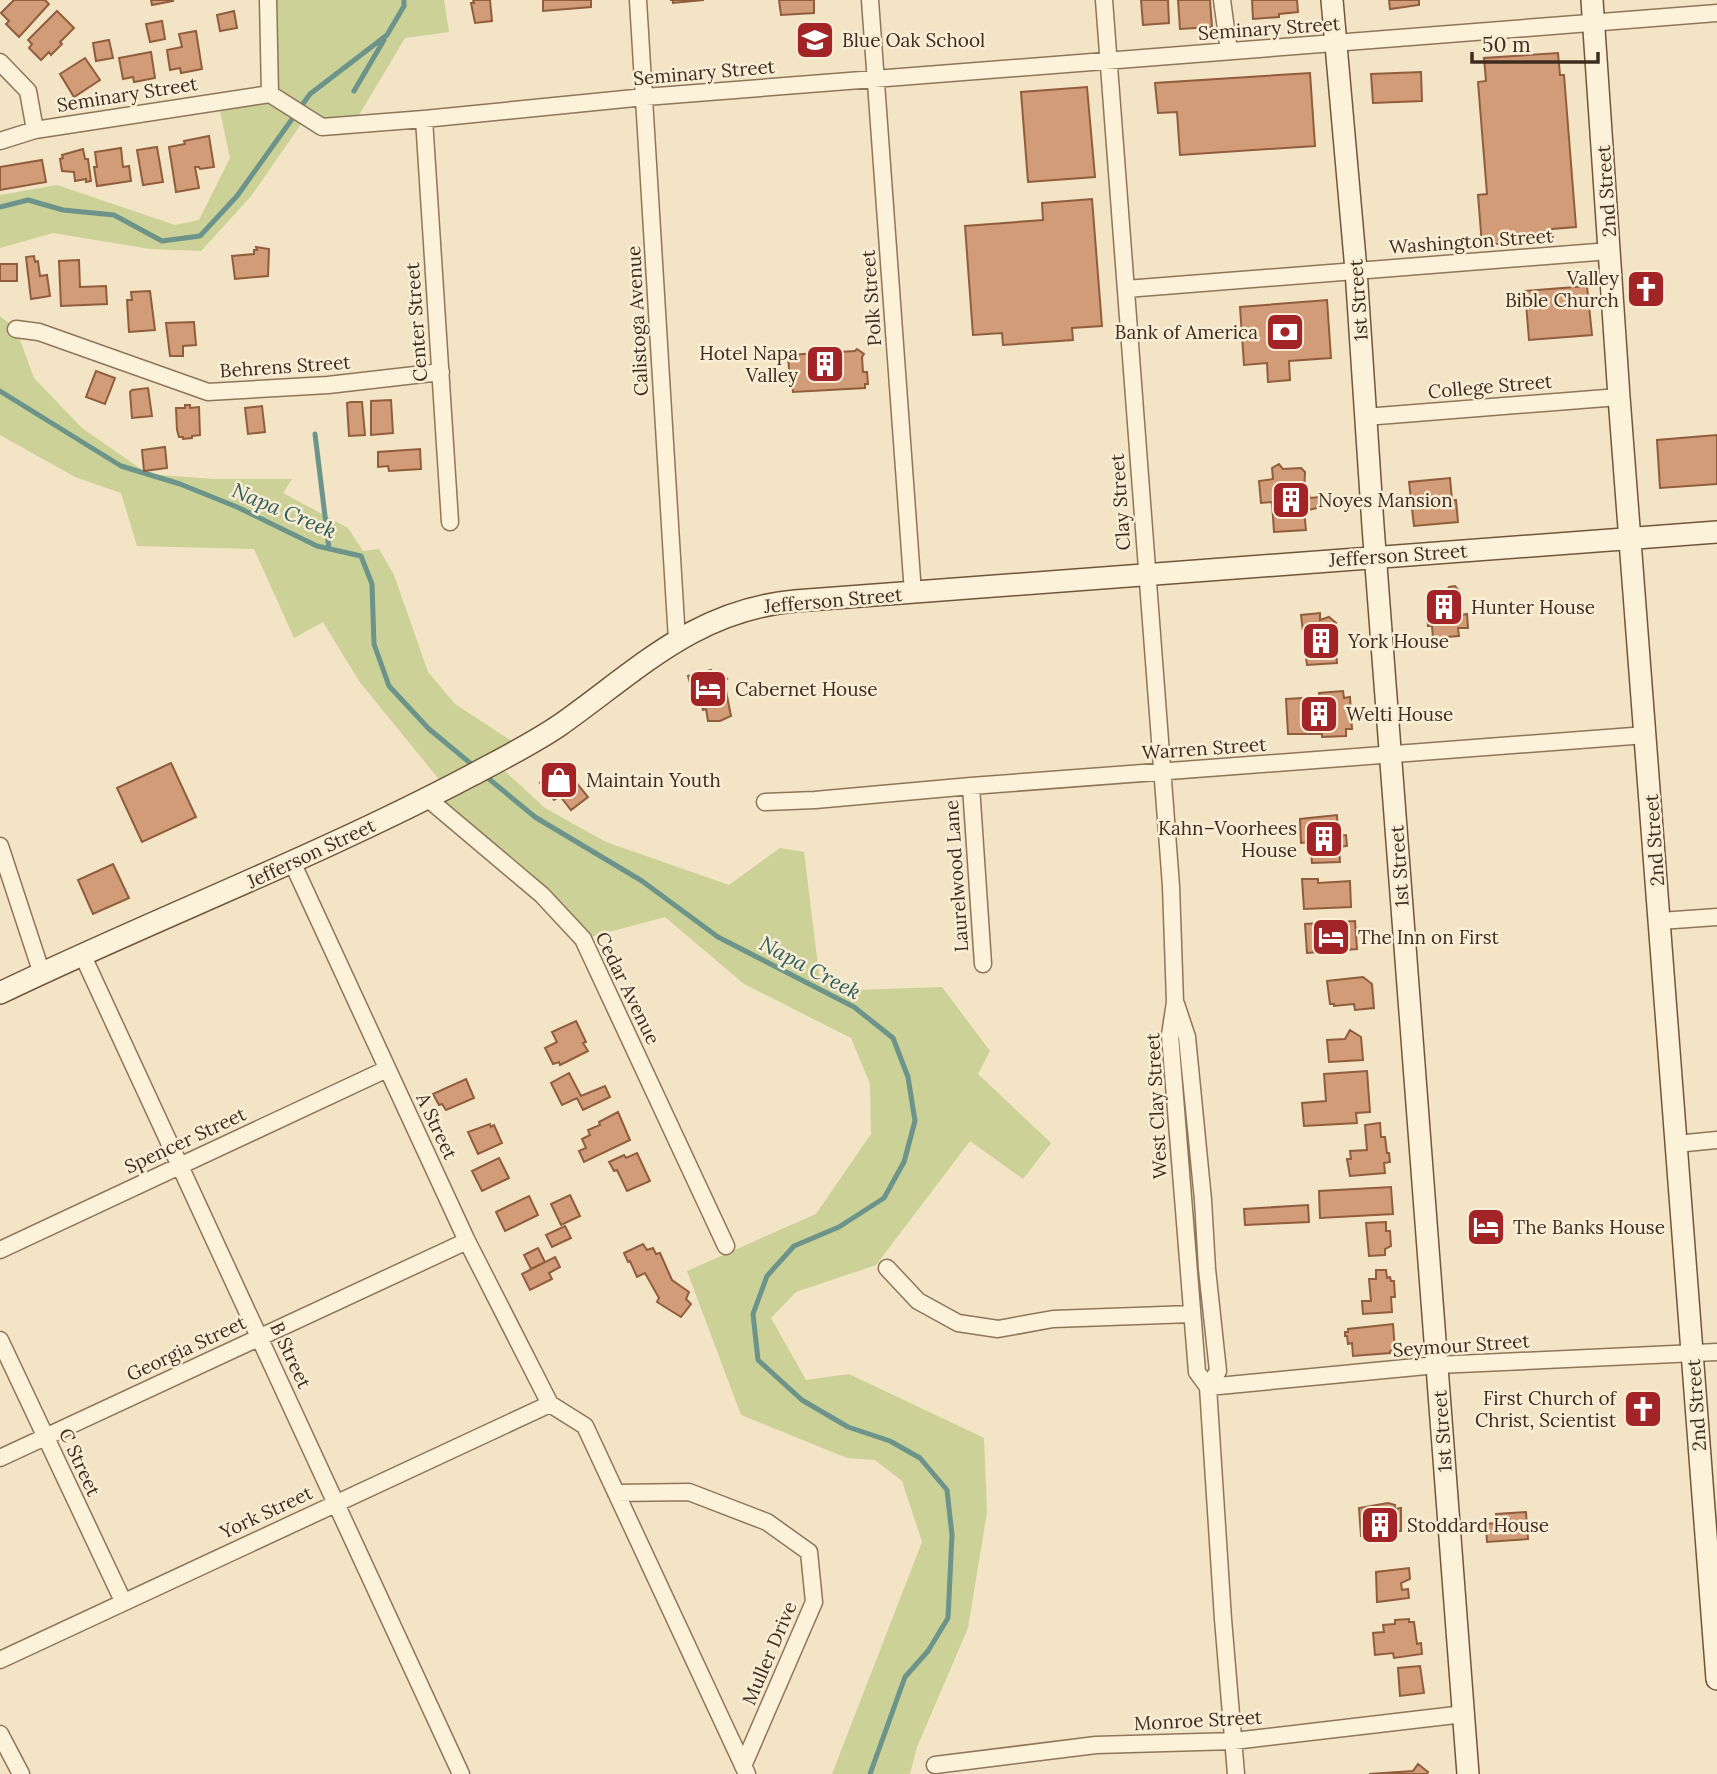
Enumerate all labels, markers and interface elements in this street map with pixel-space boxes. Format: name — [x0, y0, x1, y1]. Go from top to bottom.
street label: Seminary Street — [1197, 11, 1341, 45]
school or university icon: Blue Oak School — [794, 19, 836, 61]
scale bar — [1472, 21, 1598, 65]
place label: Blue Oak School — [842, 28, 985, 52]
text: 50 m — [1482, 31, 1531, 58]
street label: Seminary Street — [632, 54, 777, 90]
street label: Seminary Street — [55, 71, 200, 117]
street label: 2nd Street — [1591, 144, 1621, 238]
street label: Washington Street — [1388, 223, 1554, 259]
street label: Calistoga Avenue — [621, 245, 653, 397]
street label: Polk Street — [856, 248, 886, 347]
street label: 1st Street — [1343, 258, 1373, 342]
street label: Center Street — [400, 261, 432, 383]
place label: Valley Bible Church — [1505, 266, 1619, 312]
church icon: Valley Bible Church — [1625, 268, 1667, 310]
bank icon: Bank of America — [1264, 311, 1306, 353]
place label: Bank of America — [1115, 320, 1258, 344]
place label: Hotel Napa Valley — [699, 341, 798, 387]
building icon: Hotel Napa Valley — [804, 343, 846, 385]
street label: Behrens Street — [219, 349, 352, 383]
street label: College Street — [1427, 369, 1554, 403]
street label: Clay Street — [1105, 452, 1135, 551]
water label: Napa Creek — [228, 476, 341, 545]
building icon: Noyes Mansion — [1270, 479, 1312, 521]
place label: Noyes Mansion — [1318, 488, 1453, 512]
street label: Jefferson Street — [1327, 538, 1469, 572]
street label: Jefferson Street — [762, 582, 904, 618]
building icon: Hunter House — [1423, 586, 1465, 628]
place label: Hunter House — [1471, 595, 1595, 619]
building icon: York House — [1300, 620, 1342, 662]
place label: York House — [1347, 629, 1449, 653]
hotel icon: Cabernet House — [687, 668, 729, 710]
place label: Cabernet House — [735, 677, 878, 701]
building icon: Welti House — [1298, 693, 1340, 735]
place label: Welti House — [1346, 702, 1453, 726]
street label: Warren Street — [1141, 732, 1268, 764]
shop icon: Maintain Youth — [538, 759, 580, 801]
place label: Maintain Youth — [586, 768, 721, 792]
street label: 2nd Street — [1639, 793, 1669, 887]
street label: Laurelwood Lane — [939, 799, 973, 953]
street label: Jefferson Street — [242, 813, 380, 894]
place label: Kahn–Voorhees House — [1158, 816, 1297, 862]
building icon: Kahn–Voorhees House — [1303, 818, 1345, 860]
street label: 1st Street — [1384, 824, 1414, 908]
hotel icon: The Inn on First — [1310, 916, 1352, 958]
place label: The Inn on First — [1358, 925, 1499, 949]
street label: Cedar Avenue — [590, 928, 666, 1048]
water label: Napa Creek — [755, 930, 866, 1006]
street label: West Clay Street — [1140, 1032, 1172, 1180]
street label: A Street — [411, 1088, 463, 1164]
street label: Spencer Street — [120, 1101, 250, 1179]
hotel icon: The Banks House — [1465, 1206, 1507, 1248]
place label: The Banks House — [1513, 1215, 1665, 1239]
street label: Georgia Street — [123, 1310, 250, 1386]
street label: B Street — [265, 1318, 317, 1393]
street label: Seymour Street — [1392, 1328, 1531, 1362]
street label: 2nd Street — [1681, 1358, 1711, 1452]
place label: First Church of Christ, Scientist — [1475, 1386, 1618, 1432]
church icon: First Church of Christ, Scientist — [1622, 1388, 1664, 1430]
street label: 1st Street — [1427, 1389, 1457, 1473]
street label: C Street — [54, 1424, 106, 1500]
street label: York Street — [215, 1480, 317, 1544]
building icon: Stoddard House — [1359, 1504, 1401, 1546]
place label: Stoddard House — [1407, 1513, 1549, 1537]
street label: Muller Drive — [736, 1598, 802, 1708]
street label: Monroe Street — [1133, 1705, 1263, 1735]

